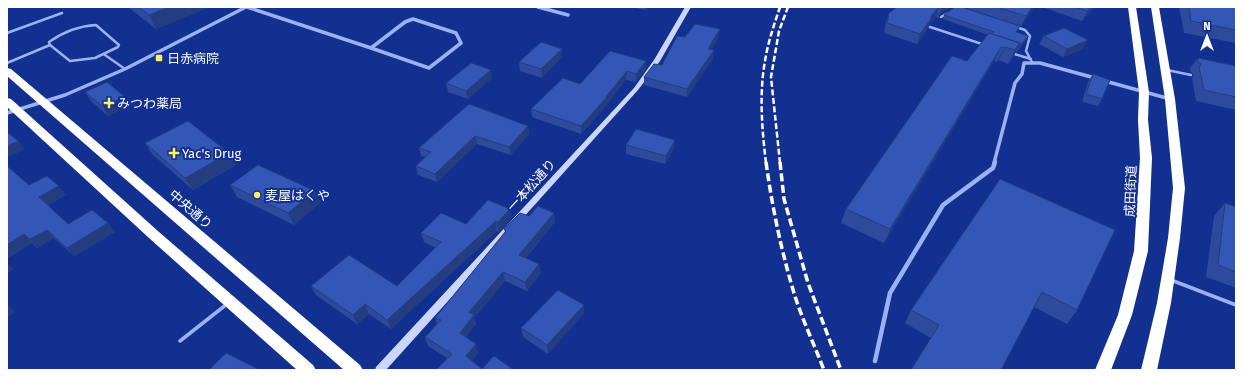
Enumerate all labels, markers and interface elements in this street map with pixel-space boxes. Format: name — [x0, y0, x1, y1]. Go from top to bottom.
north arrow — [1187, 16, 1227, 56]
text: N — [1203, 20, 1211, 33]
place label: 日赤病院 — [167, 51, 219, 66]
marker: 日赤病院 — [154, 53, 164, 63]
place label: みつわ薬局 — [117, 96, 182, 111]
marker: みつわ薬局 — [104, 98, 114, 108]
place label: Yac's Drug — [182, 146, 242, 161]
marker: Yac's Drug — [169, 148, 179, 158]
street label: 一本松通り — [504, 156, 559, 215]
street label: 成田街道 — [1122, 165, 1139, 217]
street label: 中央通り — [166, 187, 215, 232]
place label: 麦屋はくや — [265, 188, 330, 203]
marker: 麦屋はくや — [252, 190, 262, 200]

